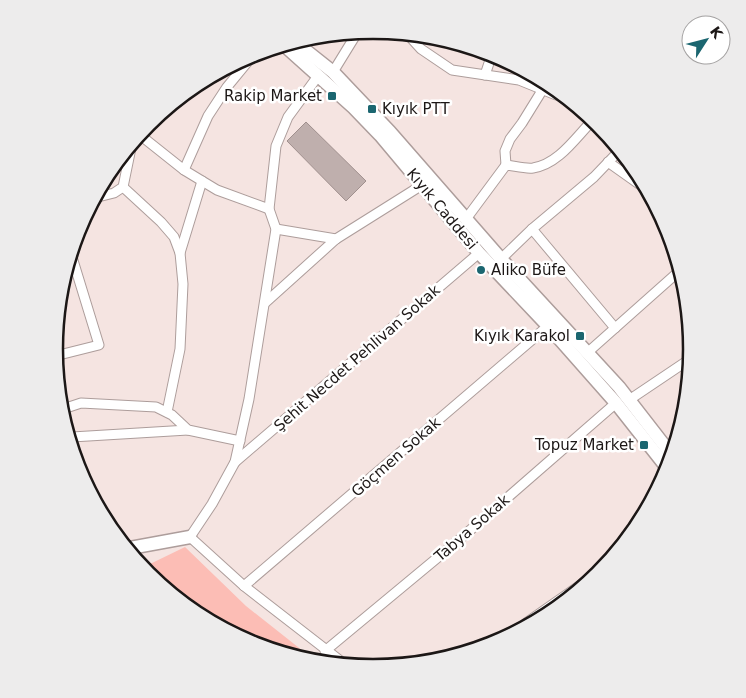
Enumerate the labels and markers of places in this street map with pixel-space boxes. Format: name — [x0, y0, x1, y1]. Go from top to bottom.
place label: Rakip Market — [224, 87, 322, 105]
marker: Rakip Market — [326, 90, 338, 102]
place label: Kıyık PTT — [382, 100, 450, 118]
marker: Kıyık PTT — [366, 103, 378, 115]
place label: Aliko Büfe — [491, 261, 566, 279]
marker: Aliko Büfe — [475, 264, 487, 276]
place label: Kıyık Karakol — [474, 327, 570, 345]
marker: Kıyık Karakol — [574, 330, 586, 342]
place label: Topuz Market — [534, 436, 634, 454]
marker: Topuz Market — [638, 439, 650, 451]

